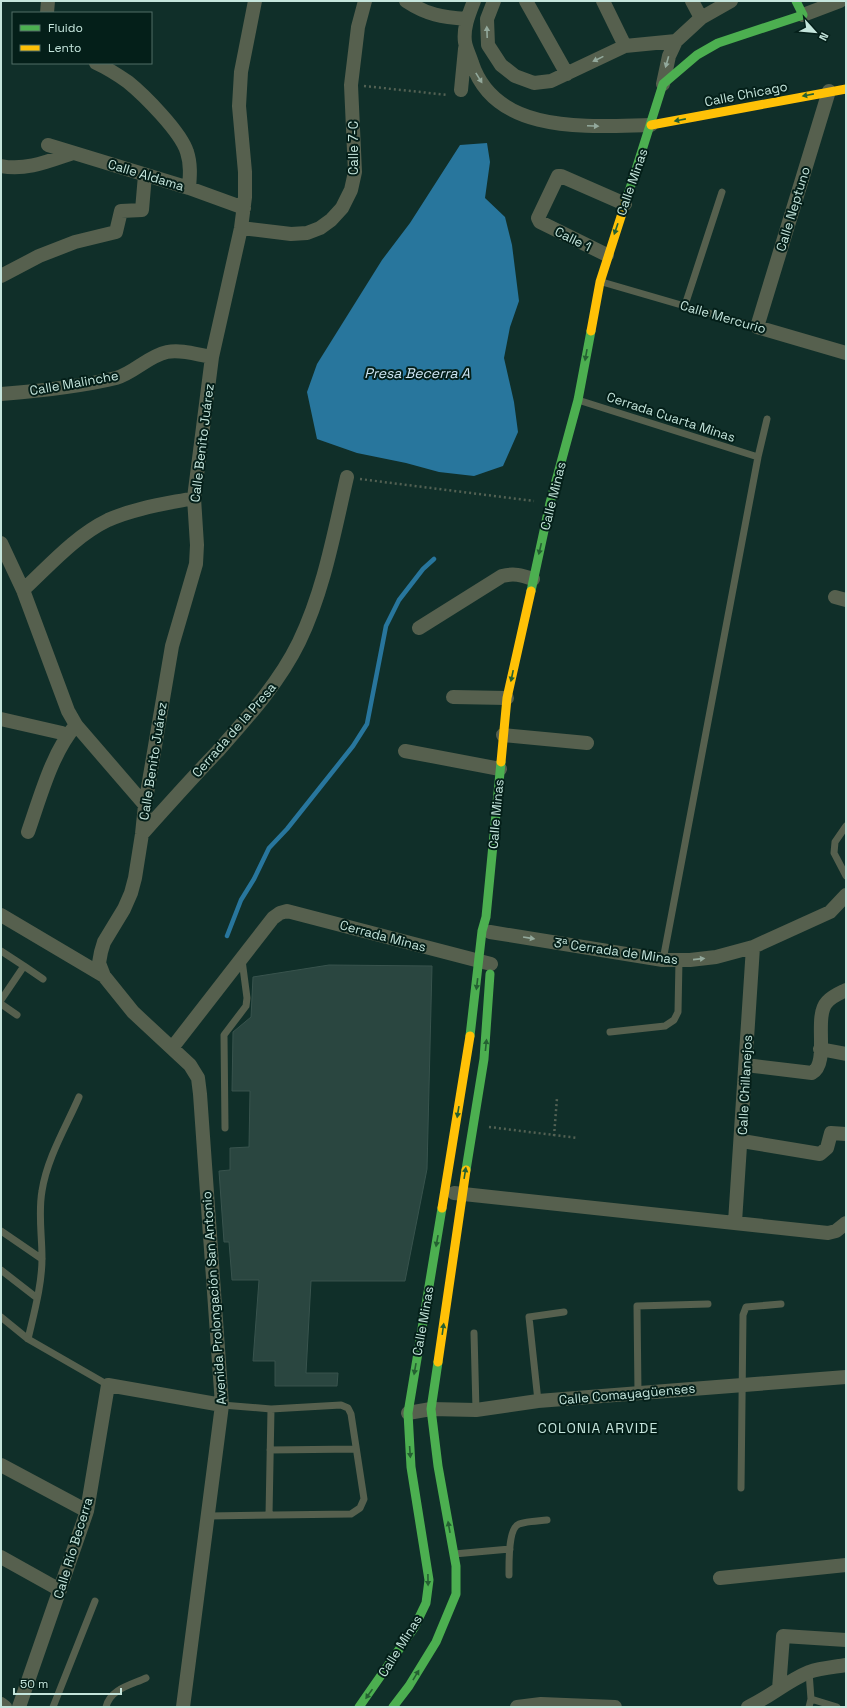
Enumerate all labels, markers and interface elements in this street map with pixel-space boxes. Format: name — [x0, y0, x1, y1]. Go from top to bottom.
legend — [12, 12, 152, 64]
north arrow — [795, 12, 835, 52]
text: Fluido — [48, 20, 83, 36]
one-way arrow — [484, 26, 491, 38]
text: N — [816, 30, 832, 43]
text: Lento — [48, 40, 82, 56]
one-way arrow — [593, 56, 604, 62]
one-way arrow — [664, 56, 670, 68]
one-way arrow — [475, 73, 483, 83]
street label: Calle Chicago — [703, 78, 789, 110]
one-way arrow — [801, 93, 814, 99]
one-way arrow — [674, 117, 686, 123]
street label: Calle 7-C — [345, 121, 362, 175]
one-way arrow — [587, 122, 599, 129]
street label: Calle Minas — [613, 146, 651, 218]
street label: Calle Aldama — [106, 155, 187, 195]
street label: Calle Neptuno — [772, 165, 814, 253]
street label: Calle 1 — [552, 223, 594, 255]
one-way arrow — [613, 223, 619, 235]
street label: Calle Mercurio — [678, 297, 768, 337]
one-way arrow — [583, 349, 589, 361]
water label: Presa Becerra A — [364, 364, 470, 382]
street label: Calle Malinche — [28, 367, 120, 399]
street label: Calle Benito Juárez — [186, 382, 218, 503]
street label: Cerrada Cuarta Minas — [605, 388, 738, 446]
street label: Calle Minas — [536, 460, 570, 532]
one-way arrow — [536, 543, 542, 555]
one-way arrow — [508, 670, 514, 682]
street label: Cerrada de la Presa — [188, 679, 280, 781]
street label: Calle Benito Juárez — [135, 700, 171, 821]
street label: Calle Minas — [484, 778, 508, 850]
street label: Cerrada Minas — [338, 916, 428, 956]
street label: 3ª Cerrada de Minas — [553, 934, 679, 968]
one-way arrow — [523, 936, 535, 942]
one-way arrow — [693, 956, 705, 962]
one-way arrow — [474, 978, 480, 990]
street label: Calle Chillanejos — [734, 1034, 756, 1136]
one-way arrow — [483, 1039, 489, 1051]
one-way arrow — [455, 1106, 461, 1119]
one-way arrow — [462, 1167, 468, 1179]
street label: Avenida Prolongación San Antonio — [198, 1191, 230, 1405]
one-way arrow — [434, 1235, 440, 1247]
street label: Calle Minas — [409, 1285, 437, 1357]
one-way arrow — [440, 1323, 446, 1335]
one-way arrow — [412, 1363, 418, 1375]
street label: Calle Comayagüenses — [558, 1380, 696, 1408]
district label: COLONIA ARVIDE — [538, 1419, 658, 1437]
one-way arrow — [407, 1446, 414, 1458]
street label: Calle Río Becerra — [50, 1495, 97, 1601]
one-way arrow — [446, 1521, 452, 1533]
one-way arrow — [425, 1574, 431, 1587]
street label: Calle Minas — [374, 1612, 426, 1680]
one-way arrow — [412, 1669, 419, 1681]
scale bar — [14, 1670, 121, 1696]
text: 50 m — [20, 1676, 48, 1692]
one-way arrow — [365, 1688, 373, 1699]

